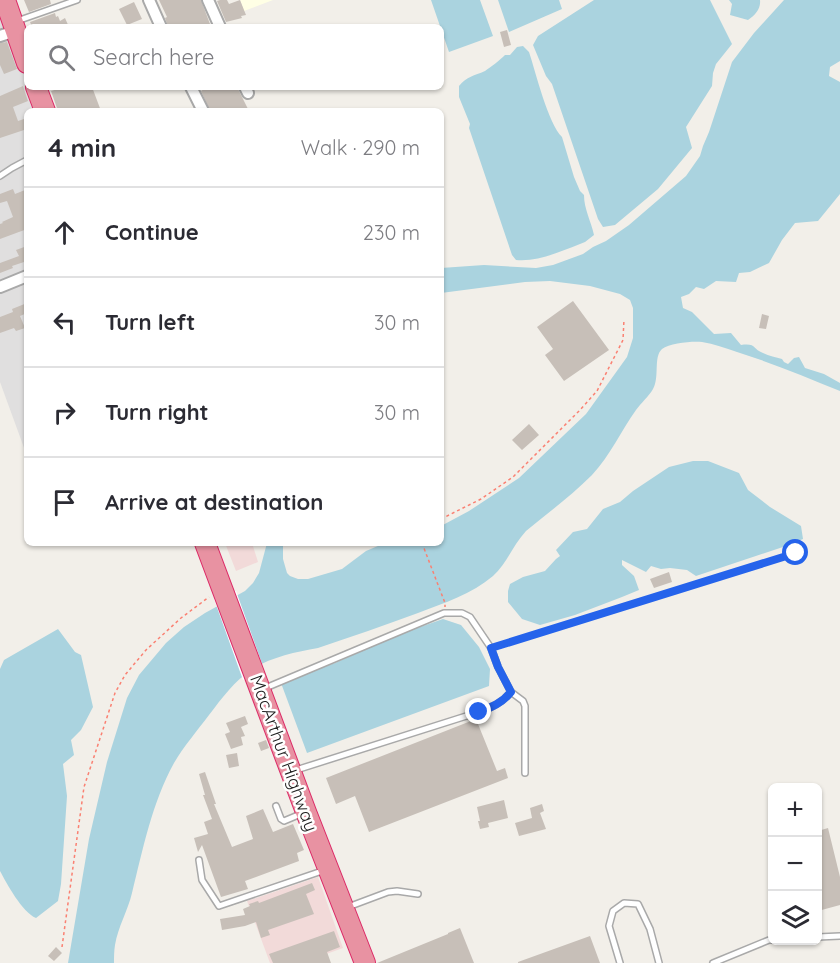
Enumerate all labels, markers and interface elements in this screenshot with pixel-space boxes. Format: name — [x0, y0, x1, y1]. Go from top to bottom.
search box — [24, 24, 444, 90]
icon: search — [45, 41, 78, 74]
text: Search here — [93, 43, 214, 71]
text: 4 min — [48, 131, 116, 164]
text: Walk · 290 m — [301, 135, 420, 160]
icon: ahead — [48, 216, 81, 249]
text: Continue — [105, 218, 199, 246]
text: 230 m — [363, 220, 420, 245]
icon: left — [48, 306, 81, 339]
text: Turn left — [105, 308, 195, 336]
text: 30 m — [374, 310, 420, 335]
icon: right — [48, 396, 81, 429]
text: Turn right — [105, 398, 209, 426]
text: 30 m — [374, 400, 420, 425]
icon: arrive — [48, 486, 81, 519]
text: Arrive at destination — [105, 488, 323, 516]
route start — [782, 539, 808, 565]
street label: MacArthur Highway — [245, 671, 323, 835]
route end — [465, 698, 491, 724]
map controls — [768, 783, 822, 945]
button: + — [768, 783, 822, 837]
button: − — [768, 837, 822, 891]
button: layers — [768, 891, 822, 945]

